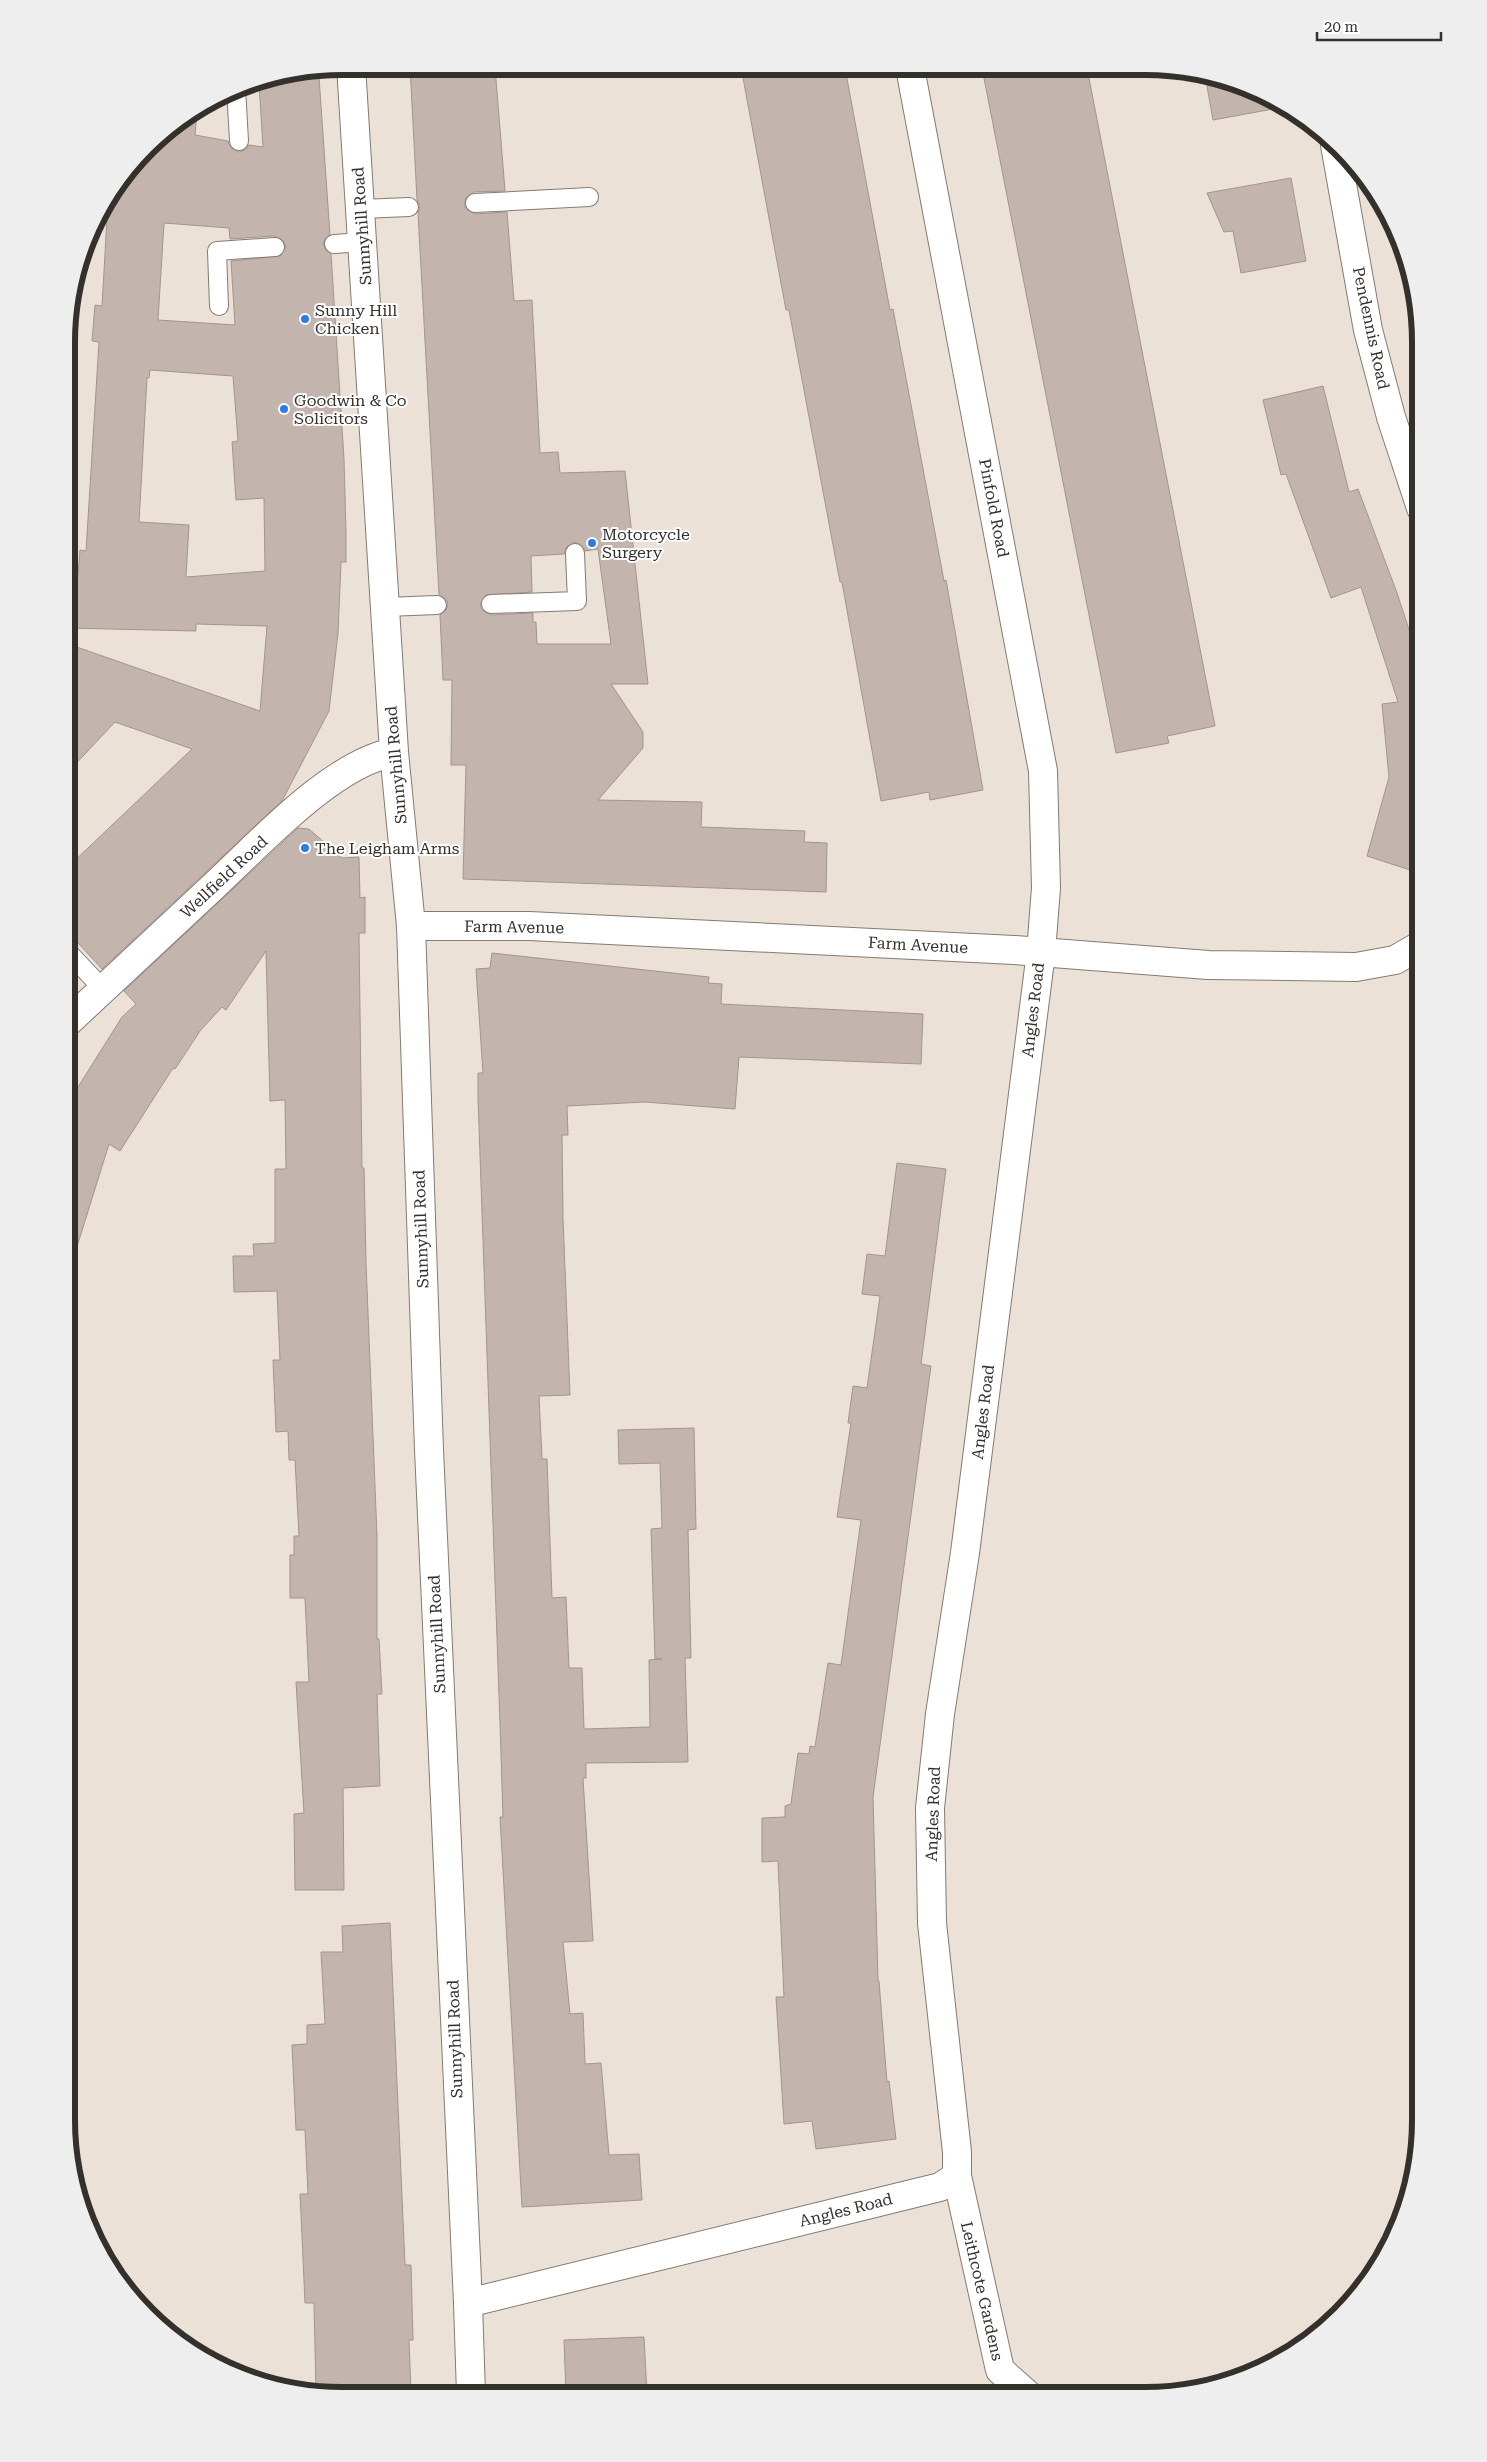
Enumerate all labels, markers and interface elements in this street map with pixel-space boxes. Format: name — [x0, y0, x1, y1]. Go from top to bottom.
scale bar — [1317, 10, 1441, 42]
text: 20 m — [1324, 18, 1359, 36]
street label: Sunnyhill Road — [348, 166, 376, 286]
street label: Pendennis Road — [1349, 265, 1393, 391]
place label: Sunny Hill Chicken — [315, 301, 397, 338]
marker: Sunny Hill Chicken — [299, 313, 311, 325]
place label: Goodwin & Co Solicitors — [294, 391, 407, 428]
marker: Goodwin & Co Solicitors — [278, 403, 290, 415]
street label: Pinfold Road — [975, 457, 1013, 559]
place label: Motorcycle Surgery — [602, 525, 690, 562]
marker: Motorcycle Surgery — [586, 537, 598, 549]
street label: Sunnyhill Road — [381, 705, 411, 825]
street label: Wellfield Road — [177, 832, 271, 922]
place label: The Leigham Arms — [315, 839, 460, 858]
marker: The Leigham Arms — [299, 842, 311, 854]
street label: Farm Avenue — [464, 917, 564, 937]
street label: Farm Avenue — [868, 933, 969, 957]
street label: Angles Road — [1018, 962, 1048, 1058]
street label: Sunnyhill Road — [409, 1169, 433, 1289]
street label: Angles Road — [968, 1364, 998, 1460]
street label: Sunnyhill Road — [424, 1574, 450, 1694]
street label: Angles Road — [922, 1766, 944, 1862]
street label: Sunnyhill Road — [443, 1979, 467, 2099]
street label: Angles Road — [797, 2189, 895, 2231]
street label: Leithcote Gardens — [957, 2220, 1007, 2363]

